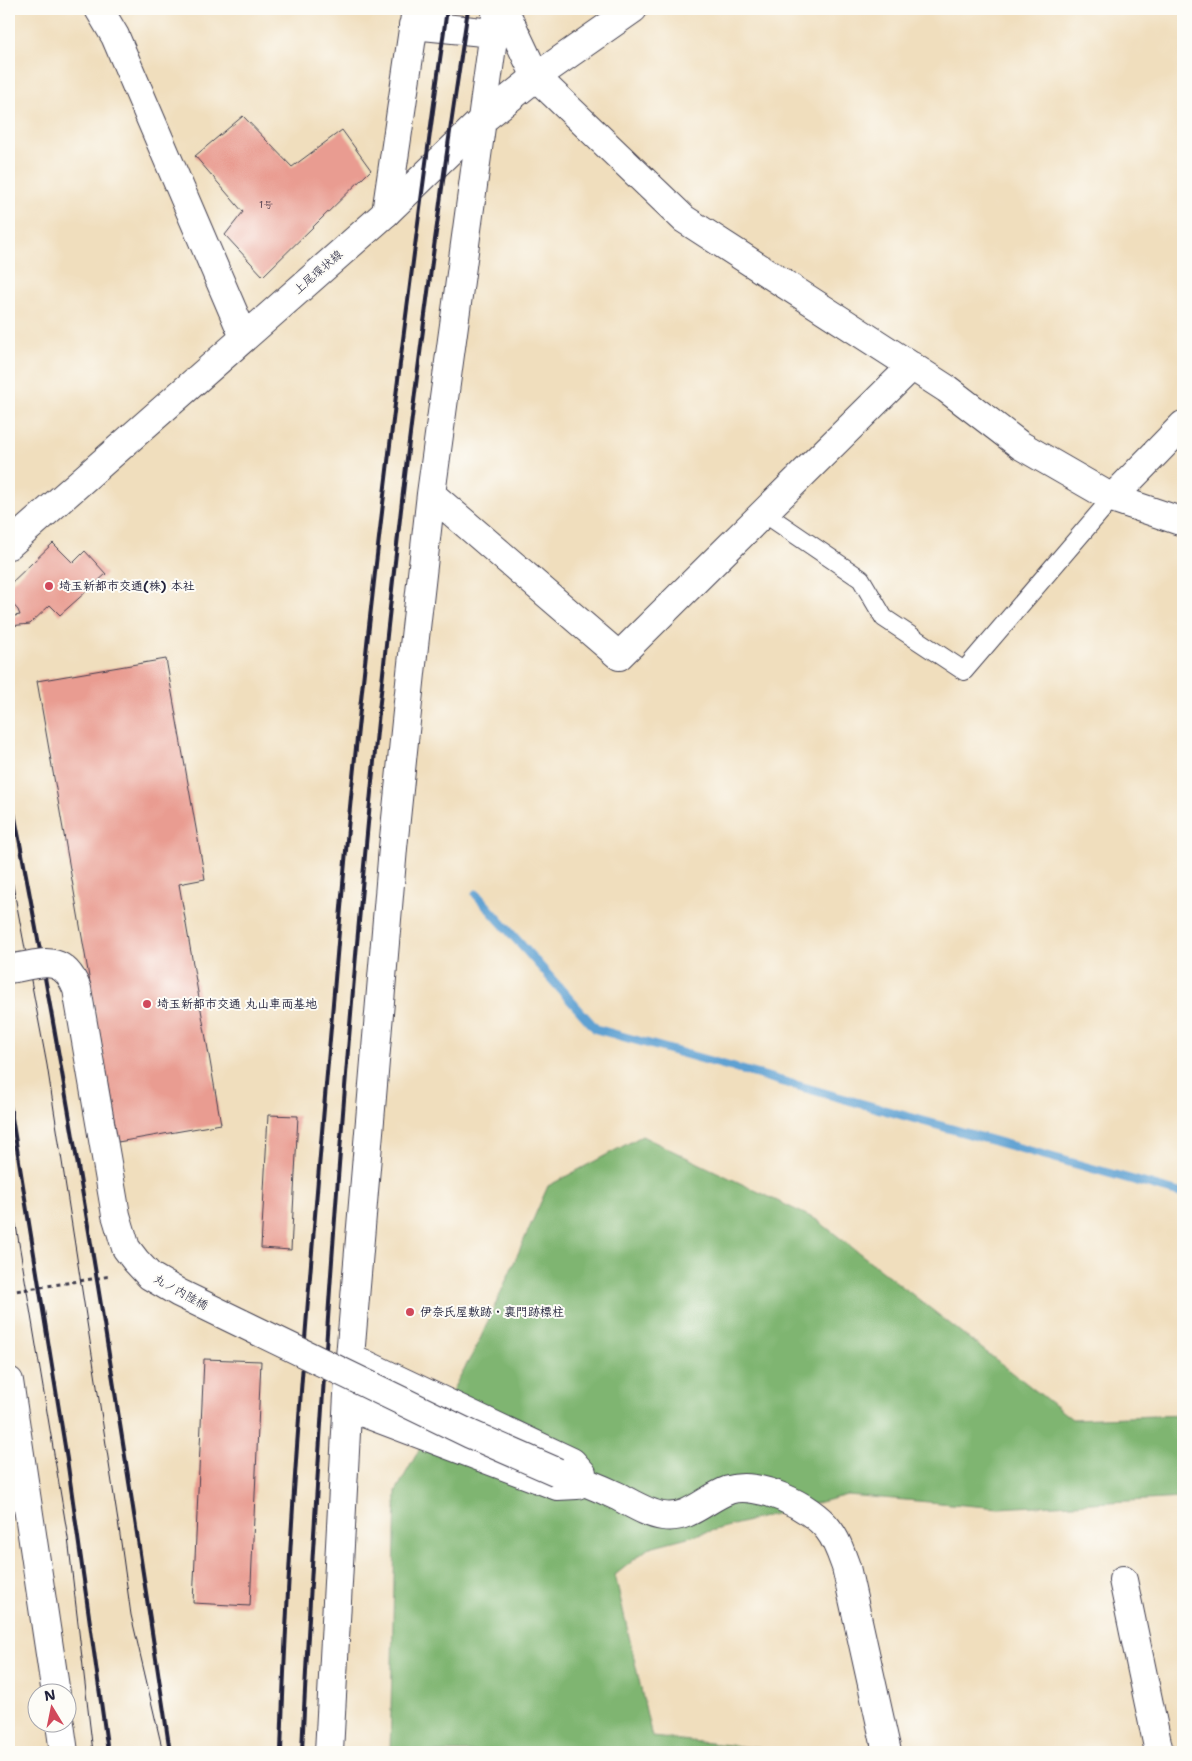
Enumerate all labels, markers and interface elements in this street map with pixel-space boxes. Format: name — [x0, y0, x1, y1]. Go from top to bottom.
house number: 1号 — [259, 198, 273, 211]
street label: 上尾環状線 — [290, 246, 346, 298]
place label: 埼玉新都市交通(株) 本社 — [59, 578, 195, 594]
marker: 埼玉新都市交通(株) 本社 — [43, 580, 55, 592]
place label: 埼玉新都市交通 丸山車両基地 — [157, 996, 317, 1012]
marker: 埼玉新都市交通 丸山車両基地 — [141, 998, 153, 1010]
street label: 丸ノ内陸橋 — [151, 1270, 211, 1314]
place label: 伊奈氏屋敷跡・裏門跡標柱 — [420, 1304, 564, 1320]
marker: 伊奈氏屋敷跡・裏門跡標柱 — [404, 1306, 416, 1318]
north arrow — [28, 1684, 78, 1734]
text: N — [43, 1685, 57, 1705]

